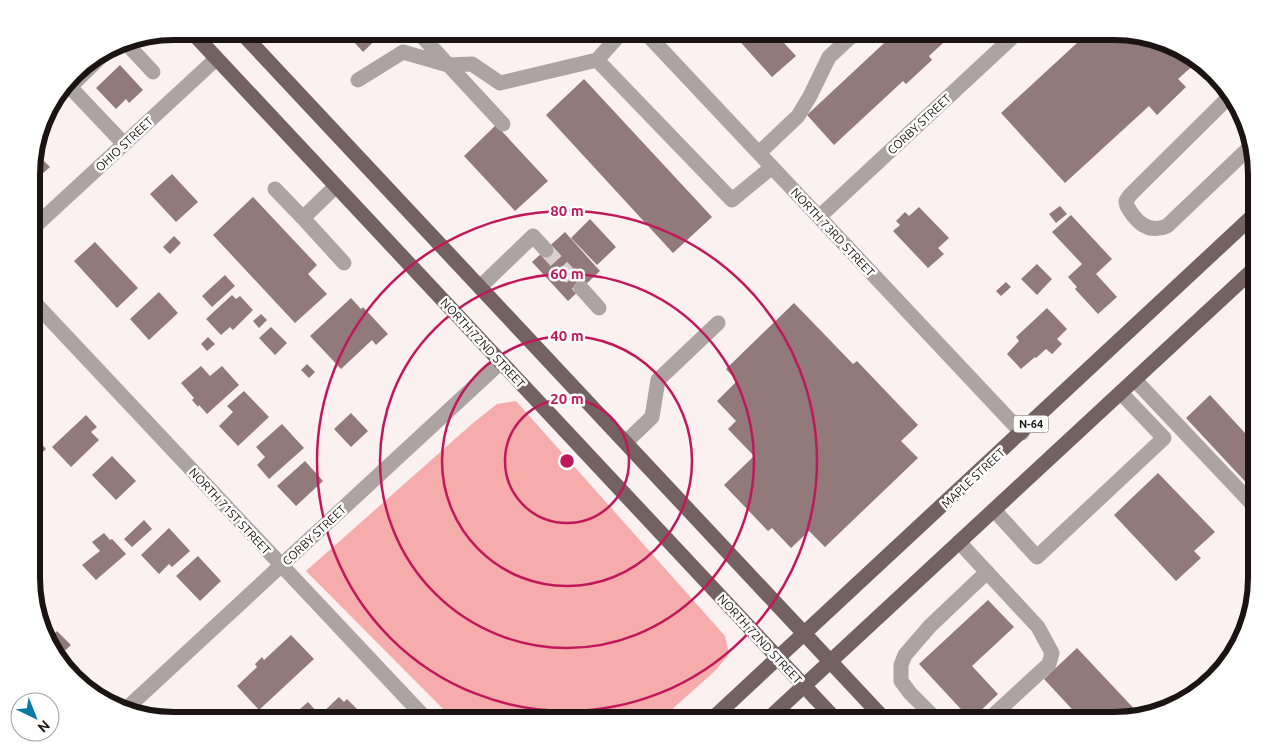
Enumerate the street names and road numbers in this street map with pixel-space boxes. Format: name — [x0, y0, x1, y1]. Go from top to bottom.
street label: CORBY STREET — [885, 91, 954, 157]
street label: OHIO STREET — [93, 114, 155, 174]
street label: NORTH 73RD STREET — [789, 185, 878, 279]
street label: NORTH 72ND STREET — [438, 296, 528, 390]
road number: N-64 — [1014, 416, 1048, 432]
street label: MAPLE STREET — [939, 445, 1007, 511]
street label: NORTH 71ST STREET — [187, 465, 273, 557]
street label: CORBY STREET — [280, 502, 349, 568]
street label: NORTH 72ND STREET — [715, 592, 805, 686]

